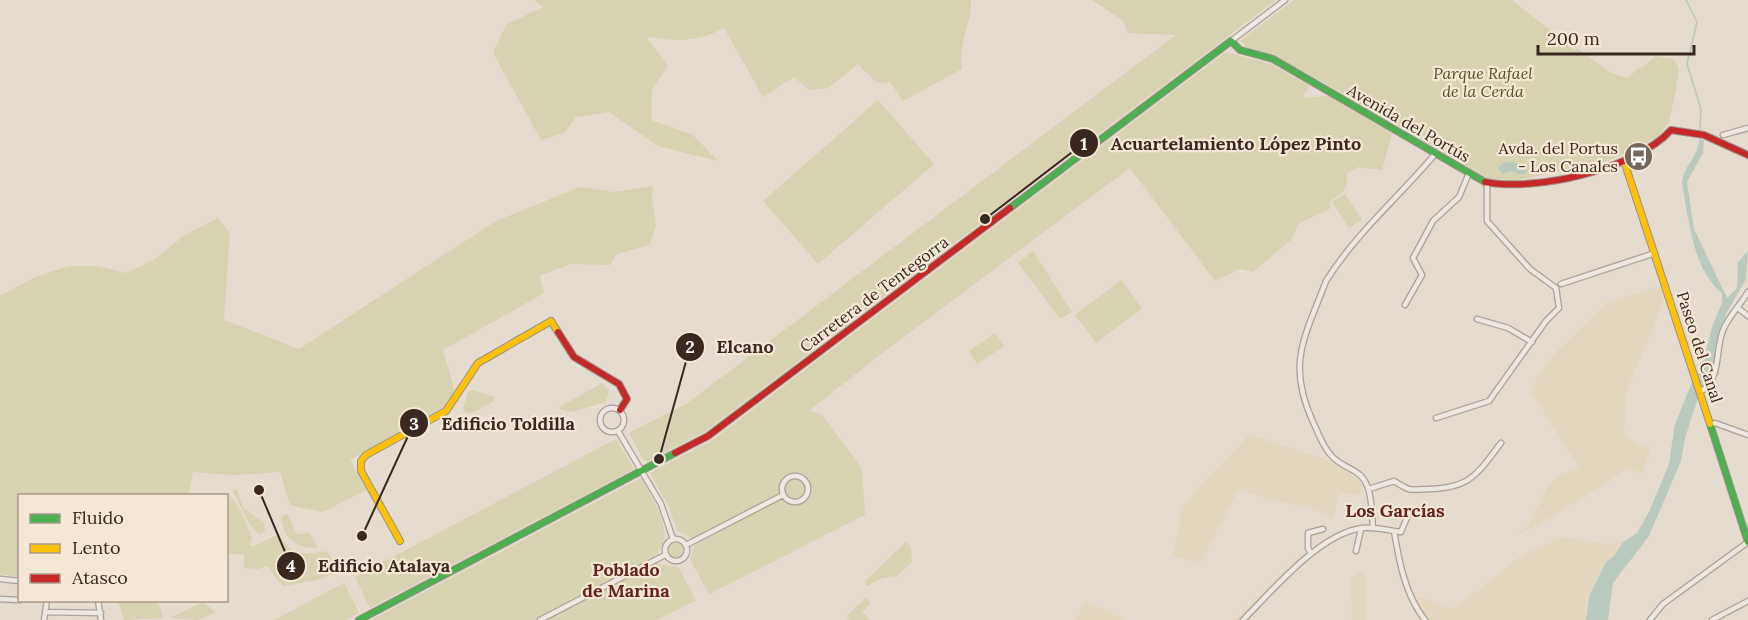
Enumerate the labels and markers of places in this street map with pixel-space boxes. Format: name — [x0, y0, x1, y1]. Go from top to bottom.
callout: Acuartelamiento López Pinto — [1069, 125, 1373, 161]
place label: Avda. del Portus - Los Canales — [1497, 138, 1618, 176]
bus stop icon: Avda. del Portus - Los Canales — [1623, 141, 1655, 173]
callout: Elcano — [675, 329, 786, 365]
callout: Edificio Toldilla — [399, 405, 587, 441]
callout: Edificio Atalaya — [276, 548, 462, 584]

